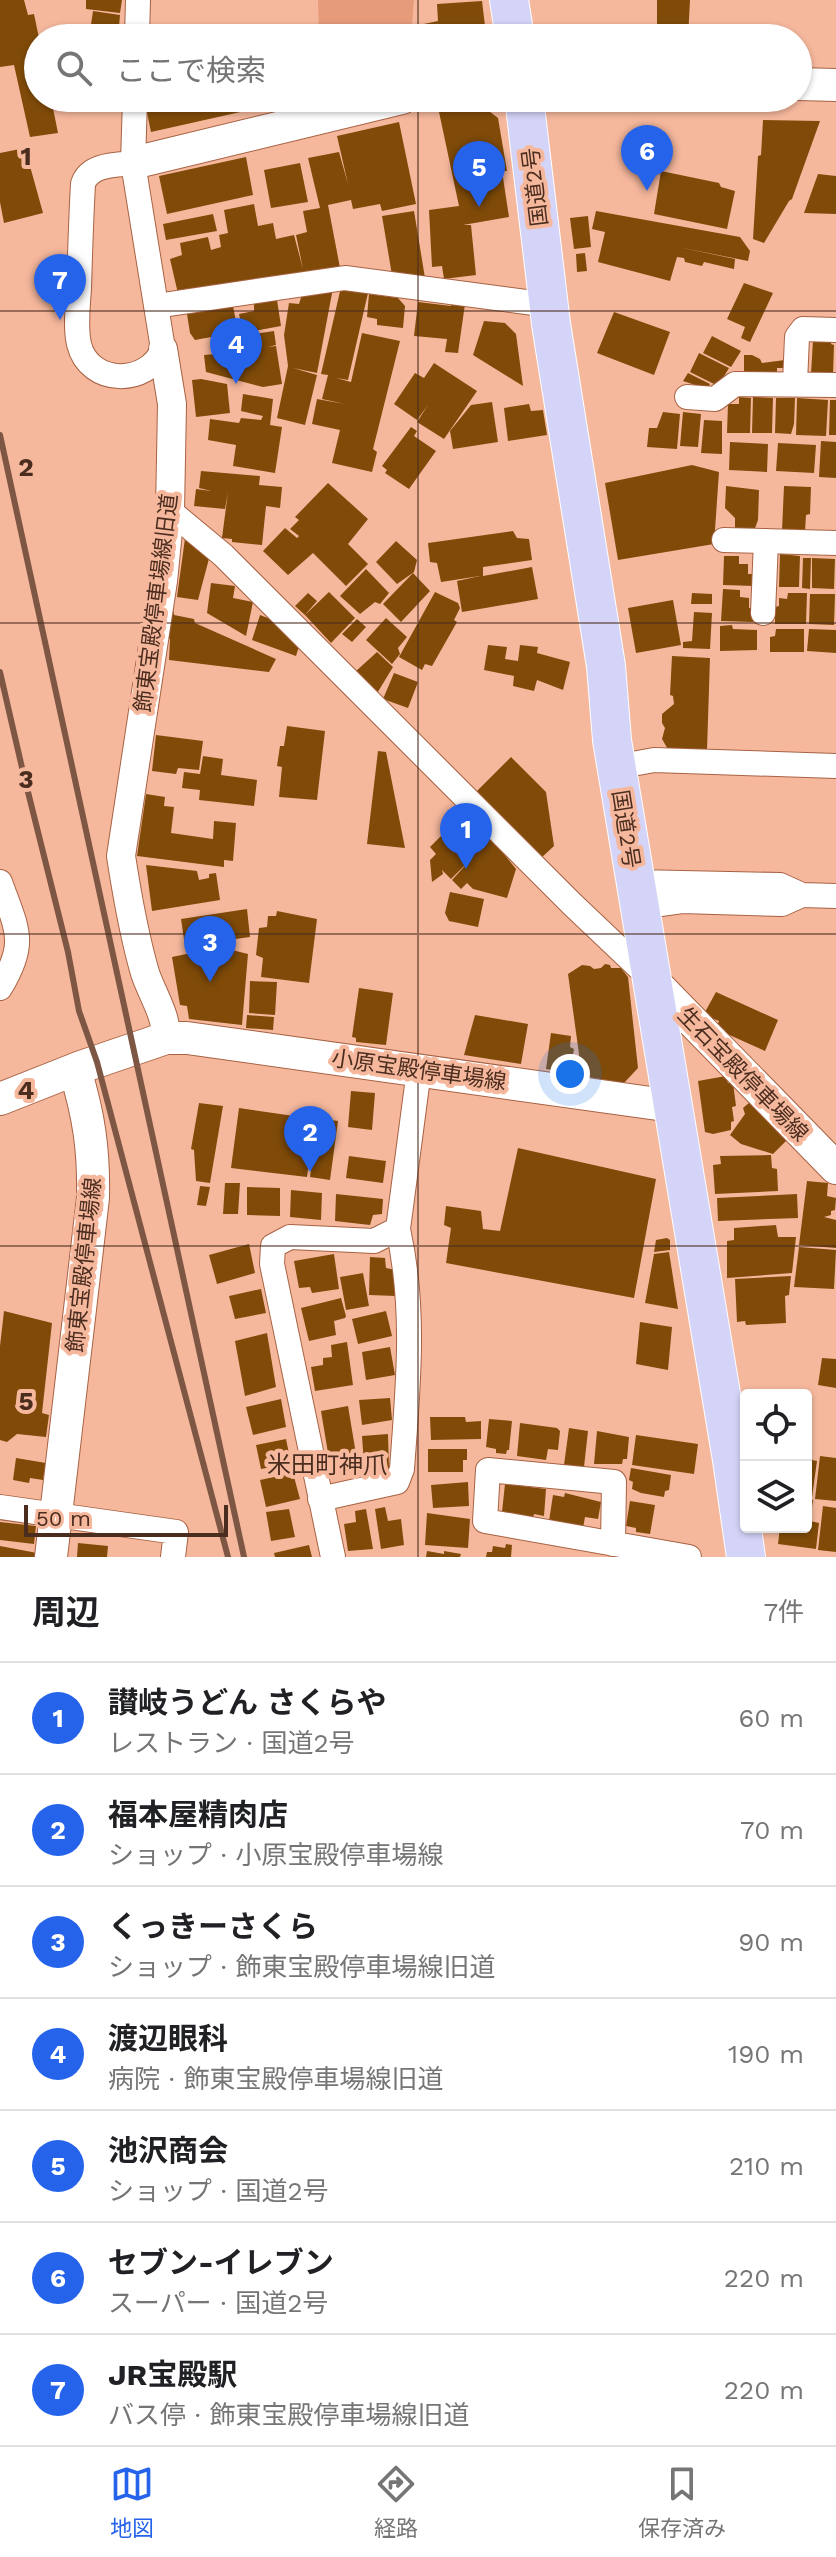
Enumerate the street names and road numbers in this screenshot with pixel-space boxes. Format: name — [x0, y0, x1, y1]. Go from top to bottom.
street label: 国道2号 — [518, 146, 552, 228]
street label: 飾東宝殿停車場線旧道 — [130, 492, 182, 714]
street label: 国道2号 — [607, 788, 645, 870]
street label: 生石宝殿停車場線 — [673, 1002, 813, 1146]
street label: 小原宝殿停車場線 — [330, 1045, 508, 1095]
street label: 飾東宝殿停車場線 — [62, 1176, 106, 1354]

